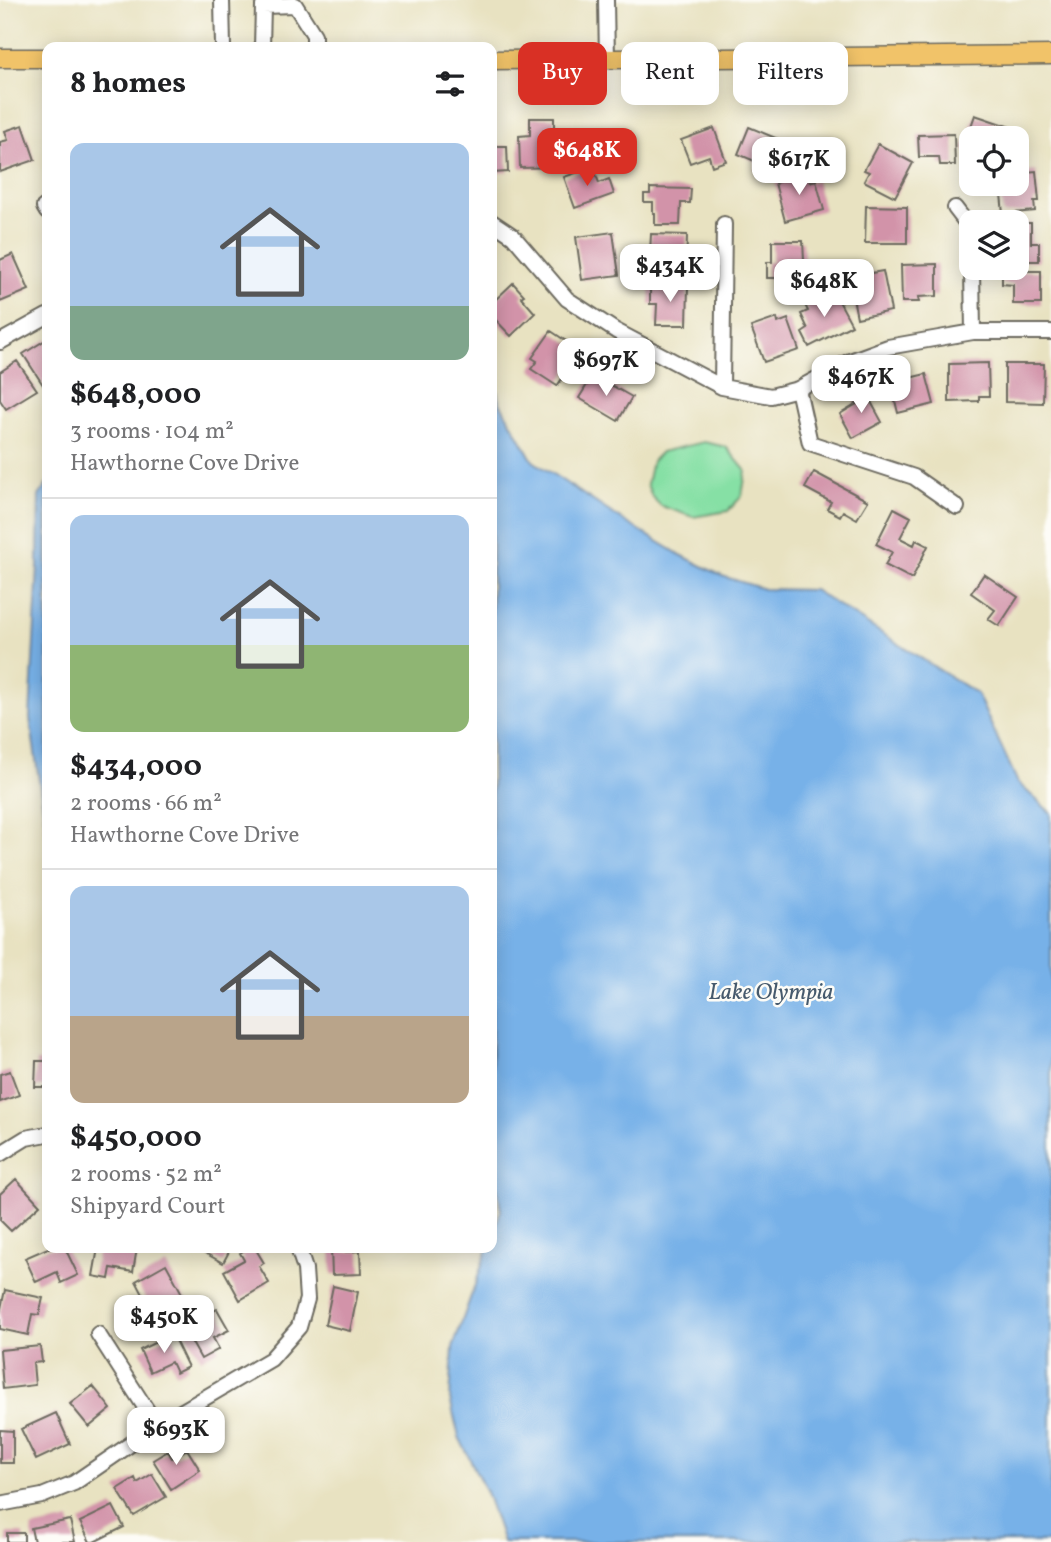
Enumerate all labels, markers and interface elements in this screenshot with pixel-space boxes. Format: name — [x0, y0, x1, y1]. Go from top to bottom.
chip: Buy — [518, 42, 607, 105]
chip: Rent — [621, 42, 719, 105]
chip: Filters — [733, 42, 848, 105]
text: 8 homes — [70, 63, 186, 105]
icon: filters — [431, 65, 469, 103]
map controls — [959, 126, 1029, 280]
button: locate — [959, 126, 1029, 196]
pin: $648K — [538, 128, 636, 188]
text: $648K — [553, 135, 621, 167]
pin: $617K — [750, 138, 848, 197]
text: $617K — [768, 144, 830, 176]
icon: home — [207, 189, 333, 315]
button: layers — [959, 210, 1029, 280]
pin: $434K — [621, 244, 719, 304]
text: $434K — [636, 251, 704, 283]
pin: $648K — [775, 260, 873, 319]
text: $648K — [790, 266, 858, 298]
pin: $697K — [557, 338, 655, 398]
text: $697K — [573, 345, 639, 377]
pin: $467K — [812, 356, 910, 415]
text: $467K — [828, 362, 894, 394]
text: $648,000 — [70, 374, 201, 416]
text: 3 rooms · 104 m² — [70, 416, 234, 448]
text: Hawthorne Cove Drive — [70, 448, 299, 480]
icon: home — [207, 561, 333, 687]
text: $434,000 — [70, 746, 202, 788]
text: 2 rooms · 66 m² — [70, 788, 222, 820]
text: Hawthorne Cove Drive — [70, 820, 299, 852]
icon: home — [207, 932, 333, 1058]
water label: Lake Olympia — [709, 977, 834, 1009]
text: $450,000 — [70, 1117, 202, 1159]
text: 2 rooms · 52 m² — [70, 1159, 222, 1191]
text: Shipyard Court — [70, 1191, 225, 1223]
pin: $450K — [115, 1296, 213, 1355]
text: $450K — [130, 1302, 198, 1334]
pin: $693K — [127, 1408, 225, 1467]
text: $693K — [143, 1414, 209, 1446]

